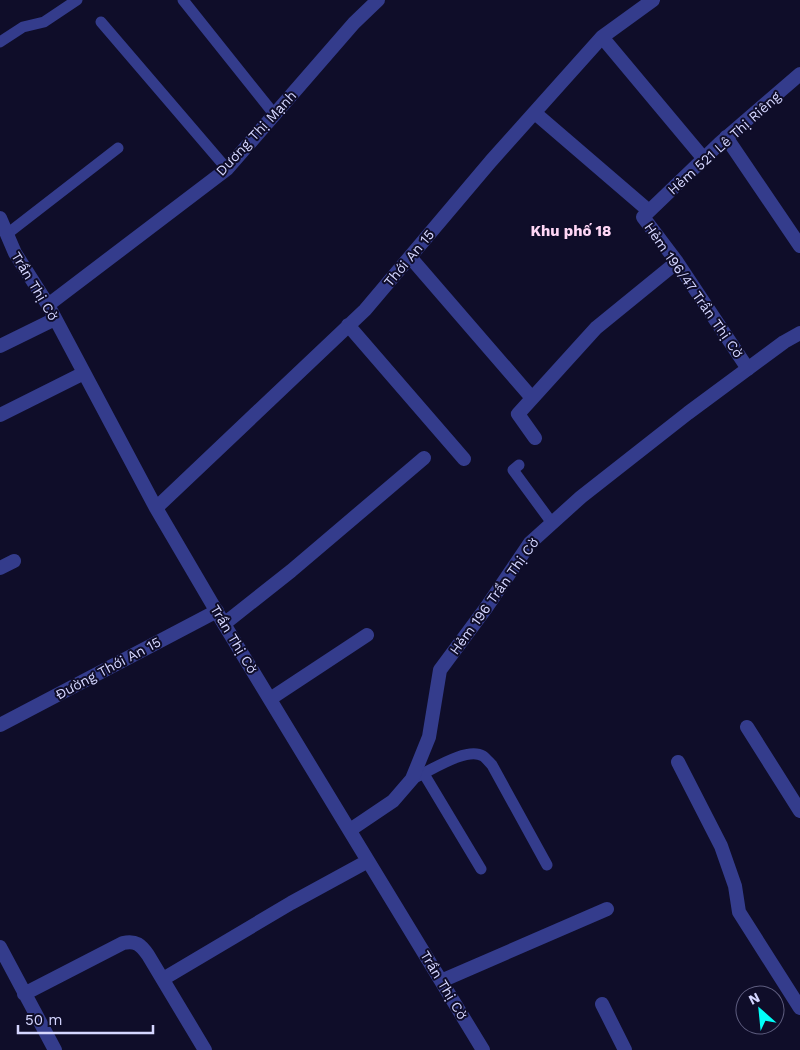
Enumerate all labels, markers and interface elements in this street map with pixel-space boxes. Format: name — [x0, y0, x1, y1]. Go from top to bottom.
street label: Dương Thị Mạnh — [213, 87, 299, 179]
street label: Hẻm 521 Lê Thị Riêng — [664, 88, 784, 198]
street label: Hẻm 196/47 Trần Thị Cờ — [641, 219, 747, 361]
district label: Khu phố 18 — [530, 222, 612, 240]
street label: Thới An 15 — [381, 226, 437, 290]
street label: Trần Thị Cờ — [8, 249, 62, 323]
street label: Hẻm 196 Trần Thị Cờ — [446, 534, 542, 658]
street label: Trần Thị Cờ — [207, 602, 261, 676]
street label: Đường Thới An 15 — [53, 633, 163, 703]
street label: Trần Thị Cờ — [417, 948, 471, 1022]
north arrow — [735, 985, 785, 1035]
text: N — [746, 989, 762, 1008]
scale bar — [18, 1002, 152, 1034]
text: 50 m — [25, 1011, 62, 1029]

